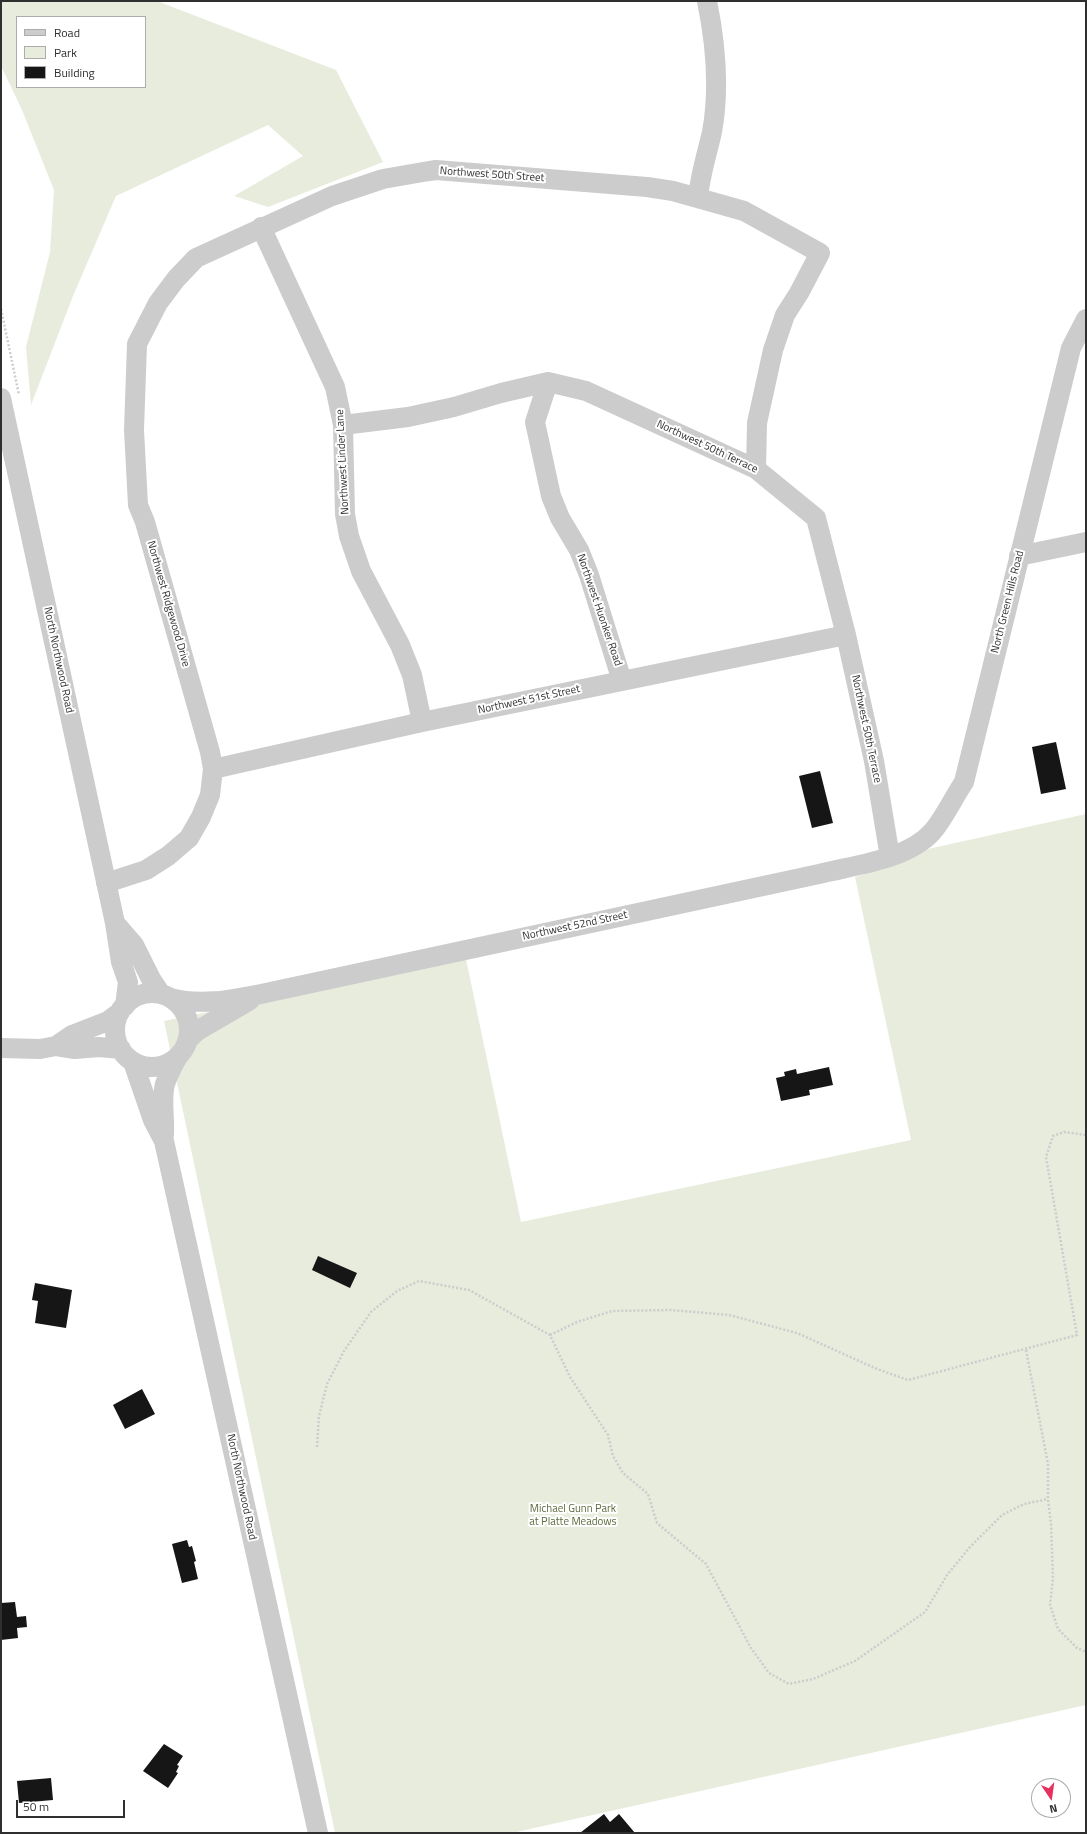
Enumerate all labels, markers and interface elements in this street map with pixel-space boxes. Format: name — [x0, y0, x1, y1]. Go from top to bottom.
legend — [16, 16, 146, 88]
text: Road — [54, 23, 80, 42]
text: Park — [54, 43, 77, 62]
text: Building — [54, 63, 95, 82]
street label: Northwest 50th Street — [439, 165, 545, 185]
street label: Northwest Linder Lane — [334, 409, 352, 515]
street label: Northwest 50th Terrace — [654, 418, 760, 476]
street label: Northwest Ridgewood Drive — [144, 540, 192, 668]
street label: North Green Hills Road — [989, 549, 1027, 655]
street label: Northwest Huonker Road — [574, 552, 624, 668]
street label: North Northwood Road — [40, 606, 76, 714]
street label: Northwest 50th Terrace — [848, 674, 884, 784]
street label: Northwest 51st Street — [477, 683, 581, 717]
street label: Northwest 52nd Street — [521, 908, 629, 944]
street label: North Northwood Road — [223, 1433, 259, 1541]
park label: Michael Gunn Park at Platte Meadows — [529, 1502, 617, 1528]
north arrow — [1031, 1778, 1071, 1818]
scale bar — [18, 1792, 127, 1818]
text: 50 m — [23, 1797, 49, 1816]
text: N — [1048, 1800, 1059, 1817]

